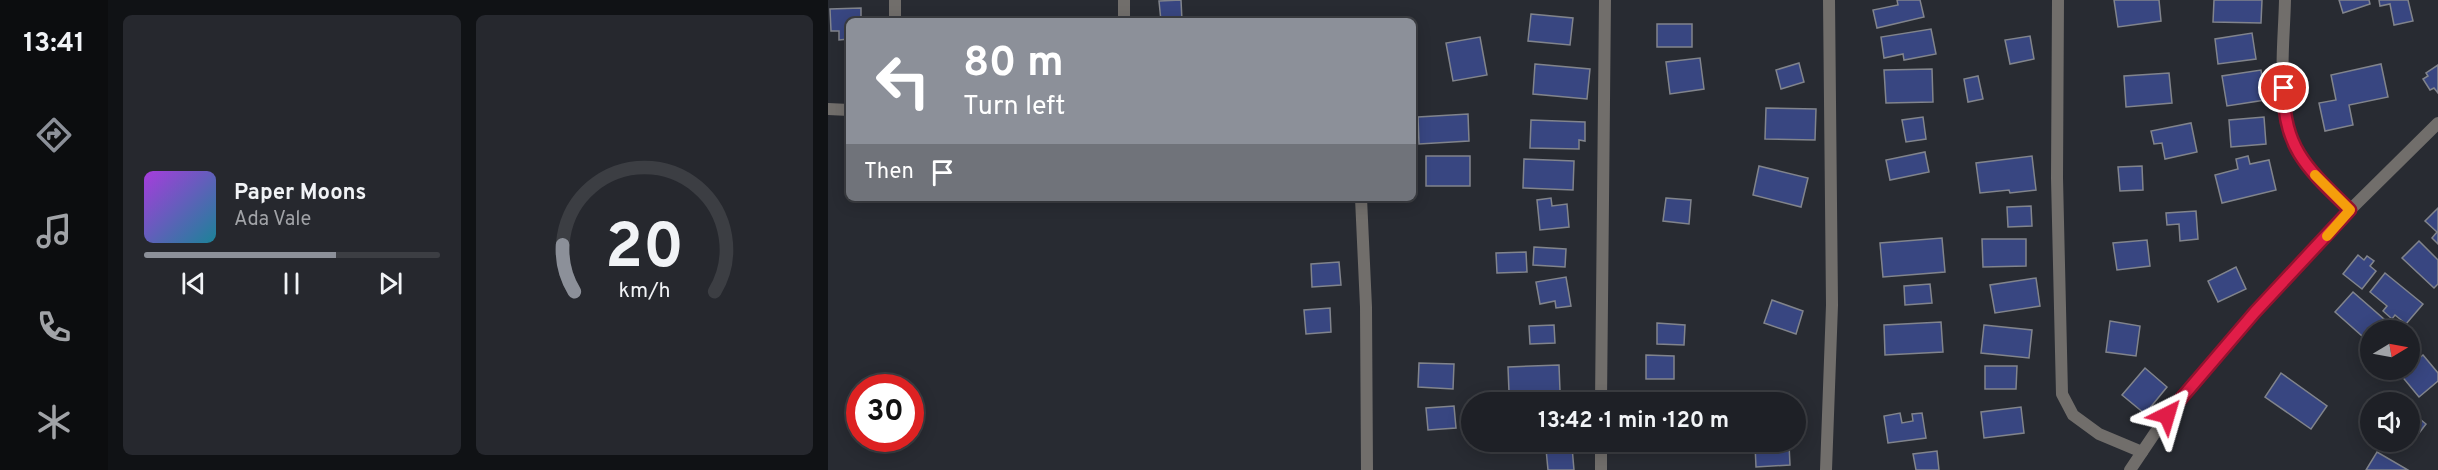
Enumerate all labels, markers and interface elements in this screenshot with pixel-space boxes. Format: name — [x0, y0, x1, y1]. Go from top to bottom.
text: 13:41 — [23, 27, 85, 61]
text: 80 m — [963, 38, 1064, 91]
icon: left — [864, 42, 942, 120]
pin — [2258, 62, 2309, 113]
icon: arrive — [2267, 71, 2300, 104]
text: Turn left — [963, 90, 1065, 124]
icon: directions — [33, 114, 75, 156]
icon: arrive — [926, 156, 959, 189]
text: Then — [864, 159, 914, 186]
text: Paper Moons — [234, 180, 366, 207]
text: Ada Vale — [234, 207, 311, 233]
icon: music — [33, 210, 75, 252]
text: 20 — [605, 211, 684, 290]
icon: previous — [177, 267, 210, 300]
icon: pause — [275, 267, 308, 300]
icon: next — [374, 267, 407, 300]
text: km/h — [618, 278, 670, 305]
icon: phone — [33, 306, 75, 348]
north arrow — [2360, 320, 2420, 380]
map controls — [2360, 320, 2420, 452]
speed limit sign: 30 — [846, 374, 924, 452]
position arrow — [2135, 383, 2199, 447]
button: sound — [2360, 392, 2420, 452]
icon: climate — [33, 401, 75, 443]
text: 13:42 · 1 min · 120 m — [1538, 408, 1729, 435]

